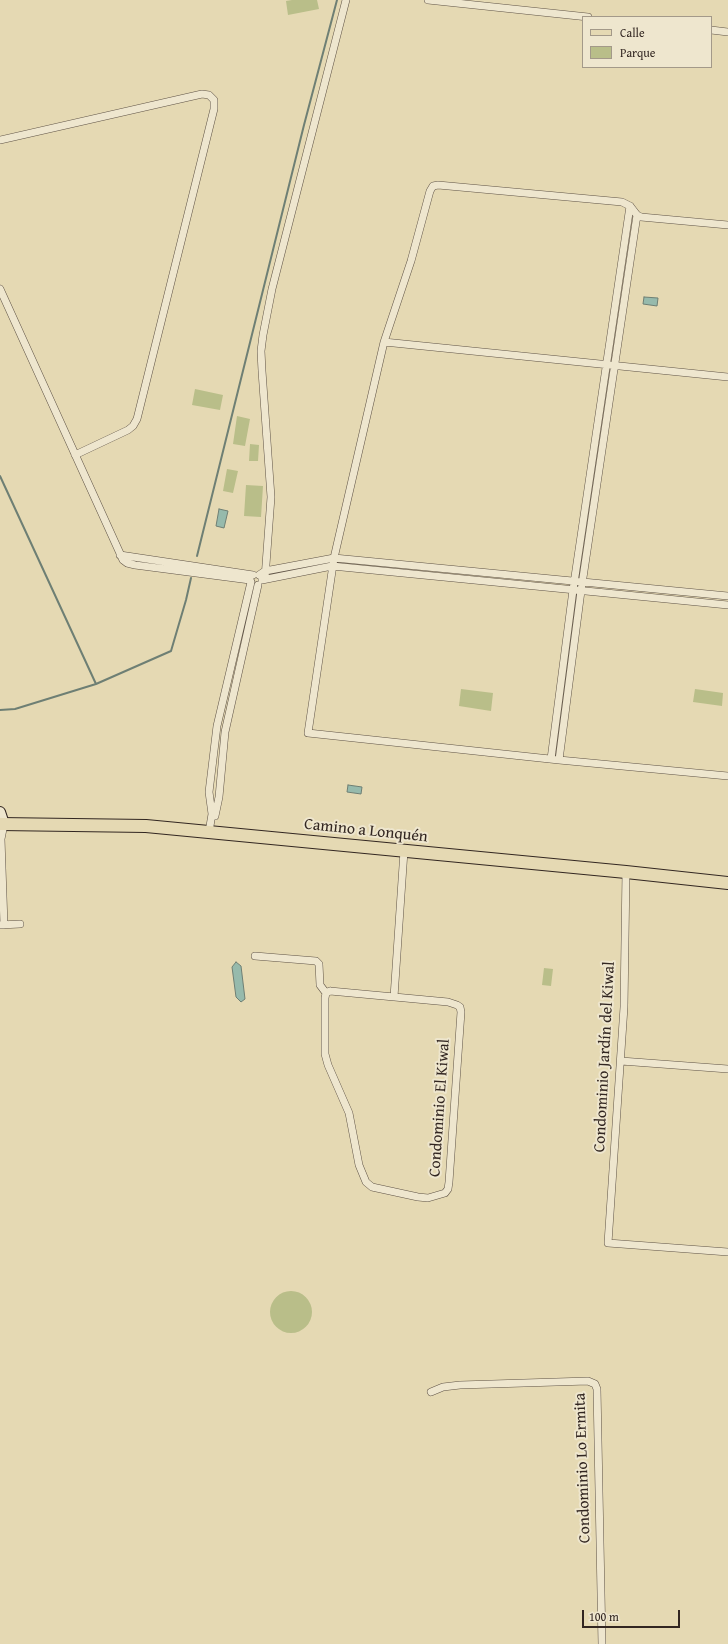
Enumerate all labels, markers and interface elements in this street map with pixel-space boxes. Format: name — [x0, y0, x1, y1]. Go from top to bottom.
legend — [582, 16, 712, 68]
text: Calle — [620, 24, 645, 41]
text: Parque — [620, 44, 655, 61]
street label: Camino a Lonquén — [303, 815, 429, 847]
street label: Condominio Jardín del Kiwal — [590, 961, 620, 1153]
street label: Condominio El Kiwal — [426, 1038, 454, 1178]
street label: Condominio Lo Ermita — [571, 1393, 595, 1543]
scale bar — [584, 1602, 682, 1628]
text: 100 m — [589, 1608, 619, 1625]

